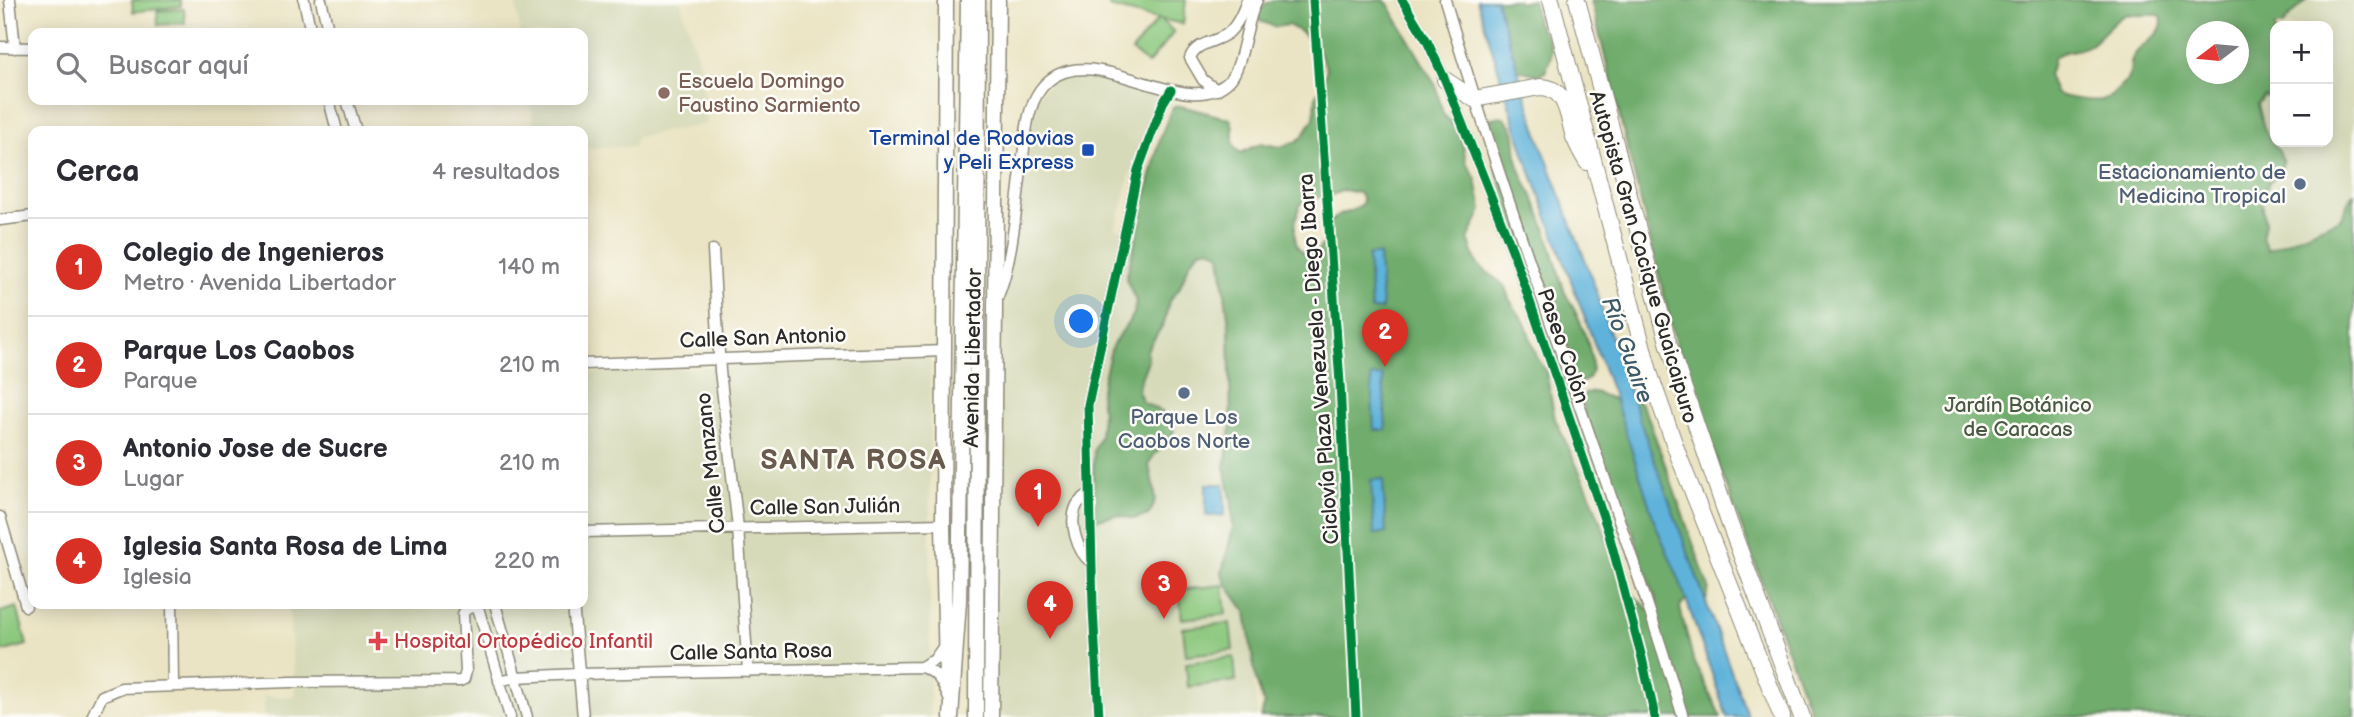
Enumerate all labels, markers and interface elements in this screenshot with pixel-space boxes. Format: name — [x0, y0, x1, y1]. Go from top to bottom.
north arrow — [2186, 21, 2249, 84]
map controls — [2270, 21, 2333, 147]
button: + — [2270, 21, 2333, 84]
search box — [28, 28, 588, 105]
icon: search — [52, 48, 90, 86]
text: Buscar aquí — [108, 51, 249, 82]
place label: Escuela Domingo Faustino Sarmiento — [678, 69, 861, 118]
button: − — [2270, 84, 2333, 147]
marker: Escuela Domingo Faustino Sarmiento — [656, 85, 672, 101]
street label: Autopista Gran Cacique Guaicaipuro — [1583, 88, 1703, 426]
place label: Terminal de Rodovias y Peli Express — [869, 126, 1074, 175]
marker: Terminal de Rodovias y Peli Express — [1080, 142, 1096, 158]
text: Cerca — [56, 154, 139, 190]
text: 4 resultados — [432, 158, 560, 186]
place label: Estacionamiento de Medicina Tropical — [2098, 160, 2286, 209]
street label: Ciclovía Plaza Venezuela - Diego Ibarra — [1294, 173, 1344, 545]
marker: Estacionamiento de Medicina Tropical — [2292, 176, 2308, 192]
text: Colegio de Ingenieros — [123, 238, 384, 269]
text: 1 — [74, 253, 84, 281]
text: 140 m — [498, 253, 560, 281]
street label: Avenida Libertador — [959, 268, 987, 448]
text: Metro · Avenida Libertador — [123, 269, 396, 297]
street label: Paseo Colón — [1532, 285, 1594, 407]
water label: Río Guaire — [1595, 293, 1659, 407]
your location — [1064, 304, 1098, 338]
pin: 2 — [1362, 309, 1408, 367]
street label: Calle San Antonio — [679, 323, 847, 353]
text: Parque Los Caobos — [123, 336, 355, 367]
text: 2 — [72, 351, 86, 379]
text: 210 m — [499, 351, 560, 379]
text: Parque — [123, 367, 197, 395]
marker: Parque Los Caobos Norte — [1176, 385, 1192, 401]
street label: Calle Manzano — [691, 391, 731, 535]
park label: Jardín Botánico de Caracas — [1944, 393, 2092, 442]
place label: Parque Los Caobos Norte — [1118, 405, 1250, 454]
text: Antonio Jose de Sucre — [123, 434, 388, 465]
district label: SANTA ROSA — [761, 444, 947, 477]
text: 3 — [72, 449, 86, 477]
text: 210 m — [499, 449, 560, 477]
text: Lugar — [123, 465, 184, 493]
pin: 1 — [1015, 469, 1061, 527]
street label: Calle San Julián — [749, 493, 901, 521]
text: Iglesia Santa Rosa de Lima — [123, 532, 448, 563]
text: 4 — [72, 547, 86, 575]
text: 220 m — [494, 547, 560, 575]
pin: 3 — [1141, 561, 1187, 619]
text: Iglesia — [123, 563, 192, 591]
pin: 4 — [1027, 581, 1073, 639]
place label: Hospital Ortopédico Infantil — [394, 629, 653, 654]
marker: Hospital Ortopédico Infantil — [368, 631, 388, 651]
street label: Calle Santa Rosa — [669, 638, 833, 666]

